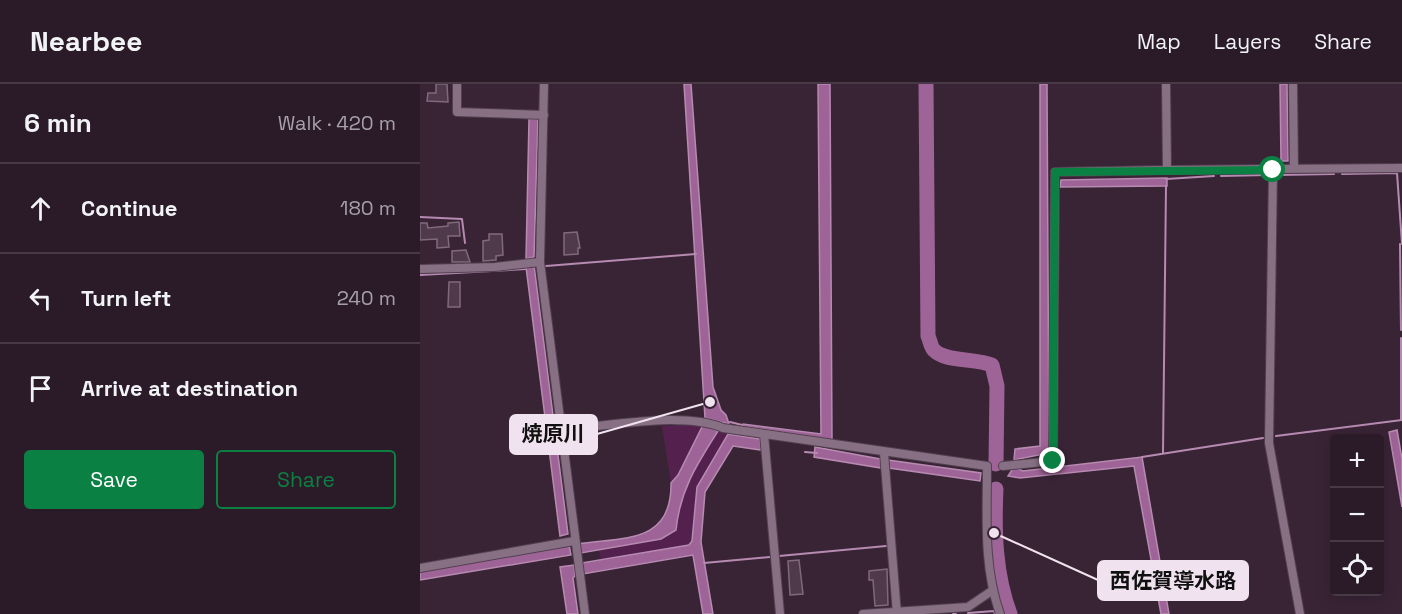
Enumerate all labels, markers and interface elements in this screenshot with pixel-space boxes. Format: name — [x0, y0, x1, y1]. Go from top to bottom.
text: Nearbee — [30, 23, 142, 59]
text: Map — [1137, 28, 1181, 55]
text: Layers — [1214, 28, 1281, 55]
text: Share — [1314, 28, 1372, 55]
text: 6 min — [24, 106, 92, 140]
text: Walk · 420 m — [278, 110, 396, 136]
route start — [1259, 156, 1285, 182]
icon: ahead — [24, 192, 57, 225]
text: Continue — [81, 194, 177, 222]
text: 180 m — [340, 195, 396, 221]
icon: left — [24, 282, 57, 315]
text: Turn left — [81, 284, 171, 312]
text: 240 m — [337, 285, 396, 311]
icon: arrive — [24, 372, 57, 405]
text: Arrive at destination — [81, 374, 298, 402]
callout: 焼原川 — [510, 415, 597, 454]
text: 焼原川 — [522, 420, 585, 447]
map controls — [1330, 434, 1384, 596]
button: + — [1330, 434, 1384, 488]
route end — [1039, 447, 1065, 473]
button: Save — [24, 450, 204, 509]
button: Share — [216, 450, 396, 509]
button: − — [1330, 488, 1384, 542]
button: locate — [1330, 542, 1384, 596]
callout: 西佐賀導水路 — [1098, 561, 1248, 600]
text: 西佐賀導水路 — [1110, 567, 1236, 594]

